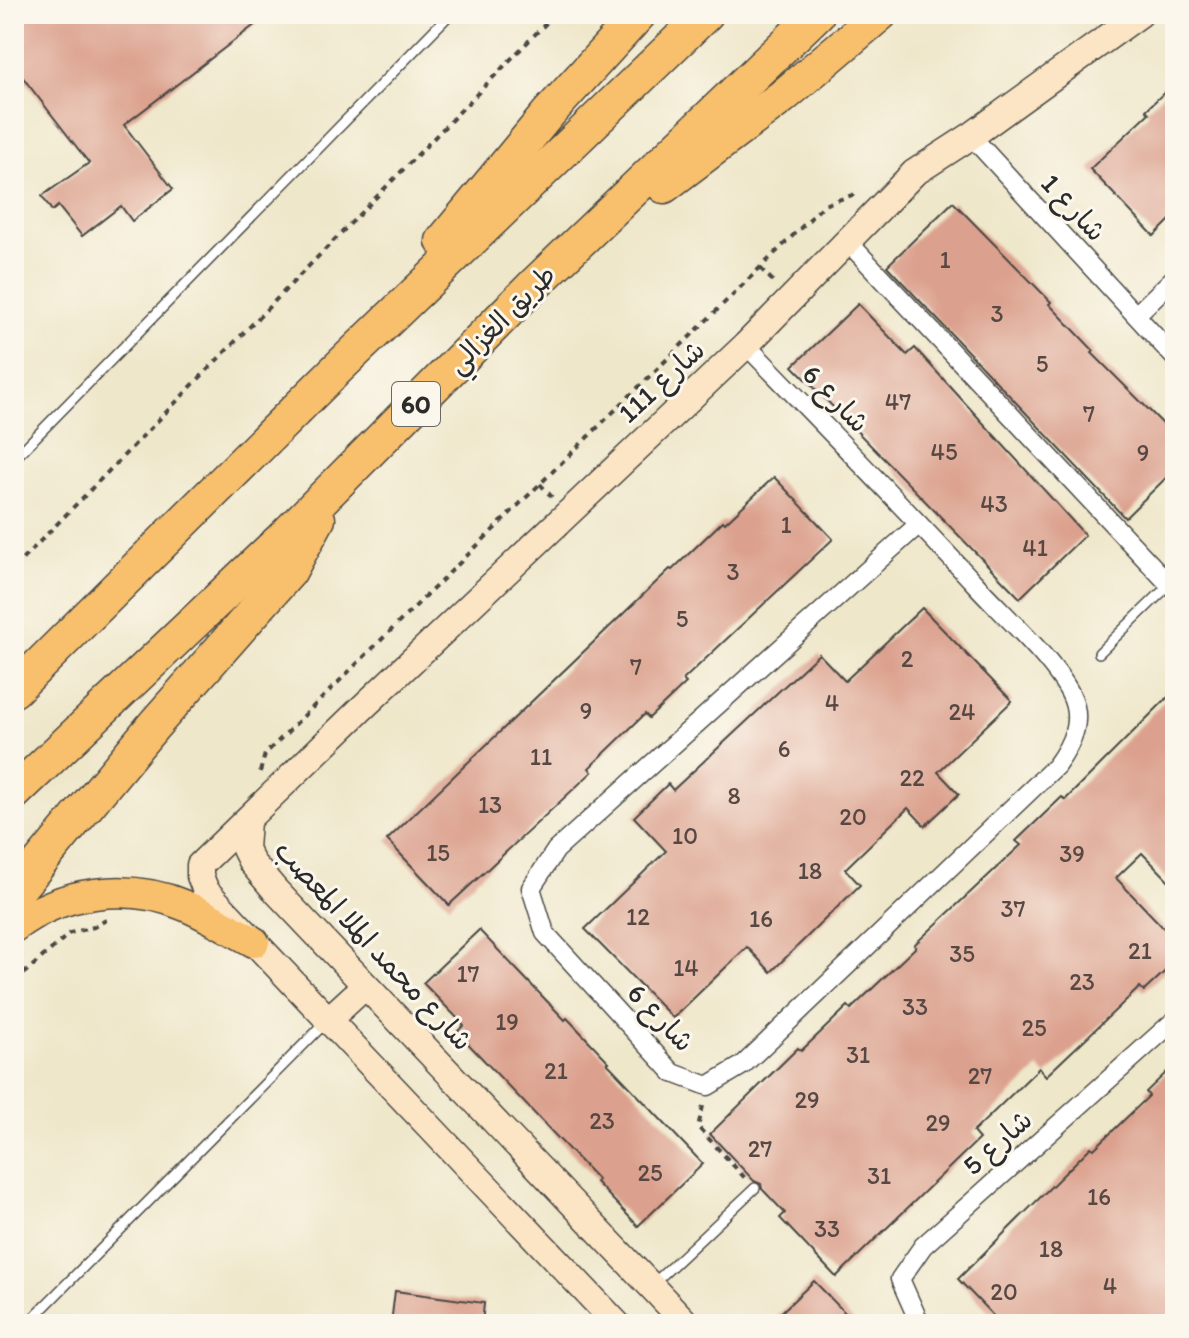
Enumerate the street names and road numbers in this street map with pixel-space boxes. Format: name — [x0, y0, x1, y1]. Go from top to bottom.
street label: شارع 1 — [1032, 166, 1114, 250]
street label: طريق الغزالي — [439, 257, 568, 386]
street label: شارع 111 — [611, 332, 713, 432]
street label: شارع 6 — [793, 357, 877, 441]
road number: 60 — [392, 382, 440, 426]
street label: شارع محمد الملا المعصب — [266, 833, 480, 1059]
street label: شارع 6 — [618, 976, 702, 1060]
street label: شارع 5 — [955, 1102, 1041, 1184]

